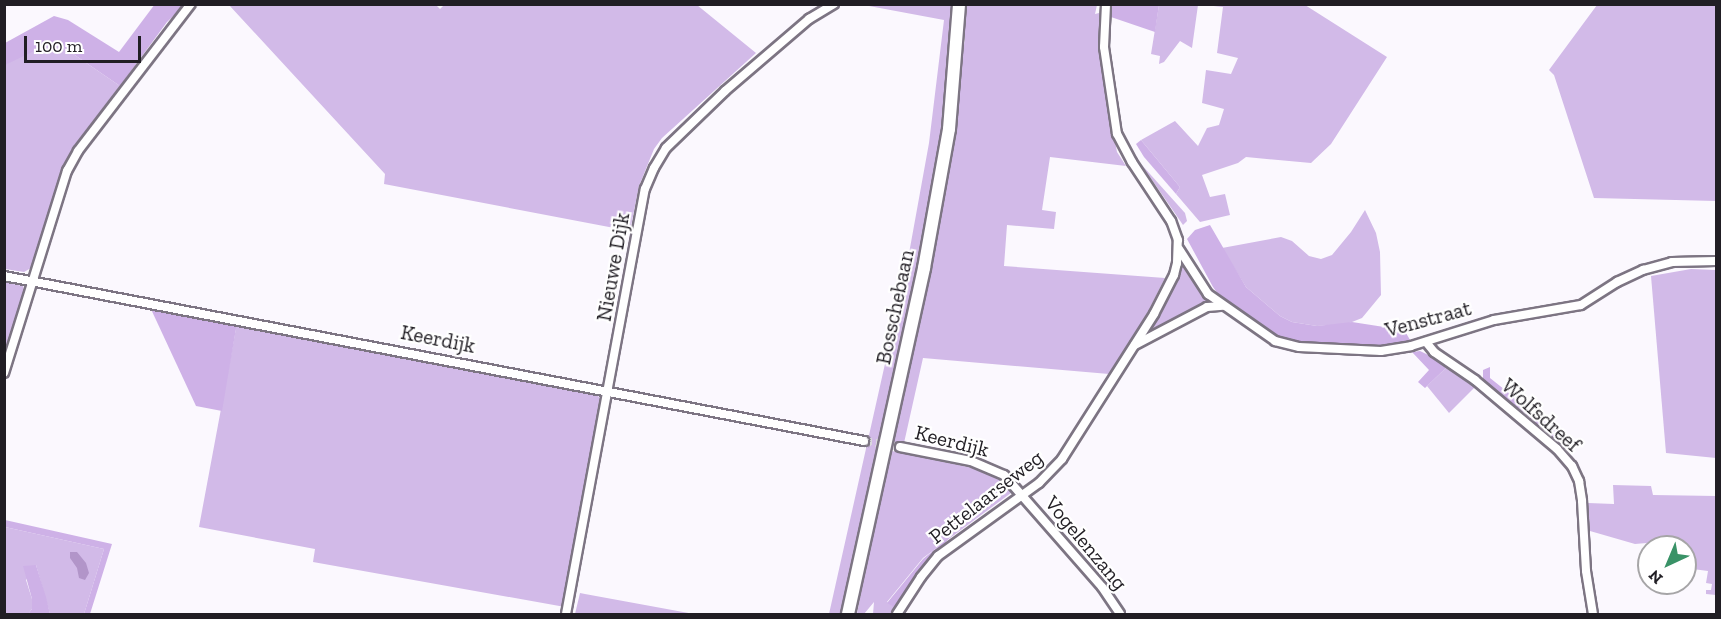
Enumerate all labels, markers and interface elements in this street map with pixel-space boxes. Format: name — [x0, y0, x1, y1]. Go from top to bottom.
scale bar — [27, 24, 144, 62]
text: 100 m — [35, 35, 82, 57]
street label: Nieuwe Dijk — [591, 211, 635, 323]
street label: Bosschebaan — [871, 247, 919, 367]
street label: Venstraat — [1382, 295, 1474, 343]
street label: Keerdijk — [399, 319, 477, 359]
street label: Wolfsdreef — [1496, 373, 1586, 457]
street label: Keerdijk — [912, 420, 992, 462]
street label: Pettelaarseweg — [924, 445, 1048, 549]
street label: Vogelenzang — [1039, 491, 1133, 595]
north arrow — [1637, 535, 1697, 595]
text: N — [1645, 566, 1667, 588]

